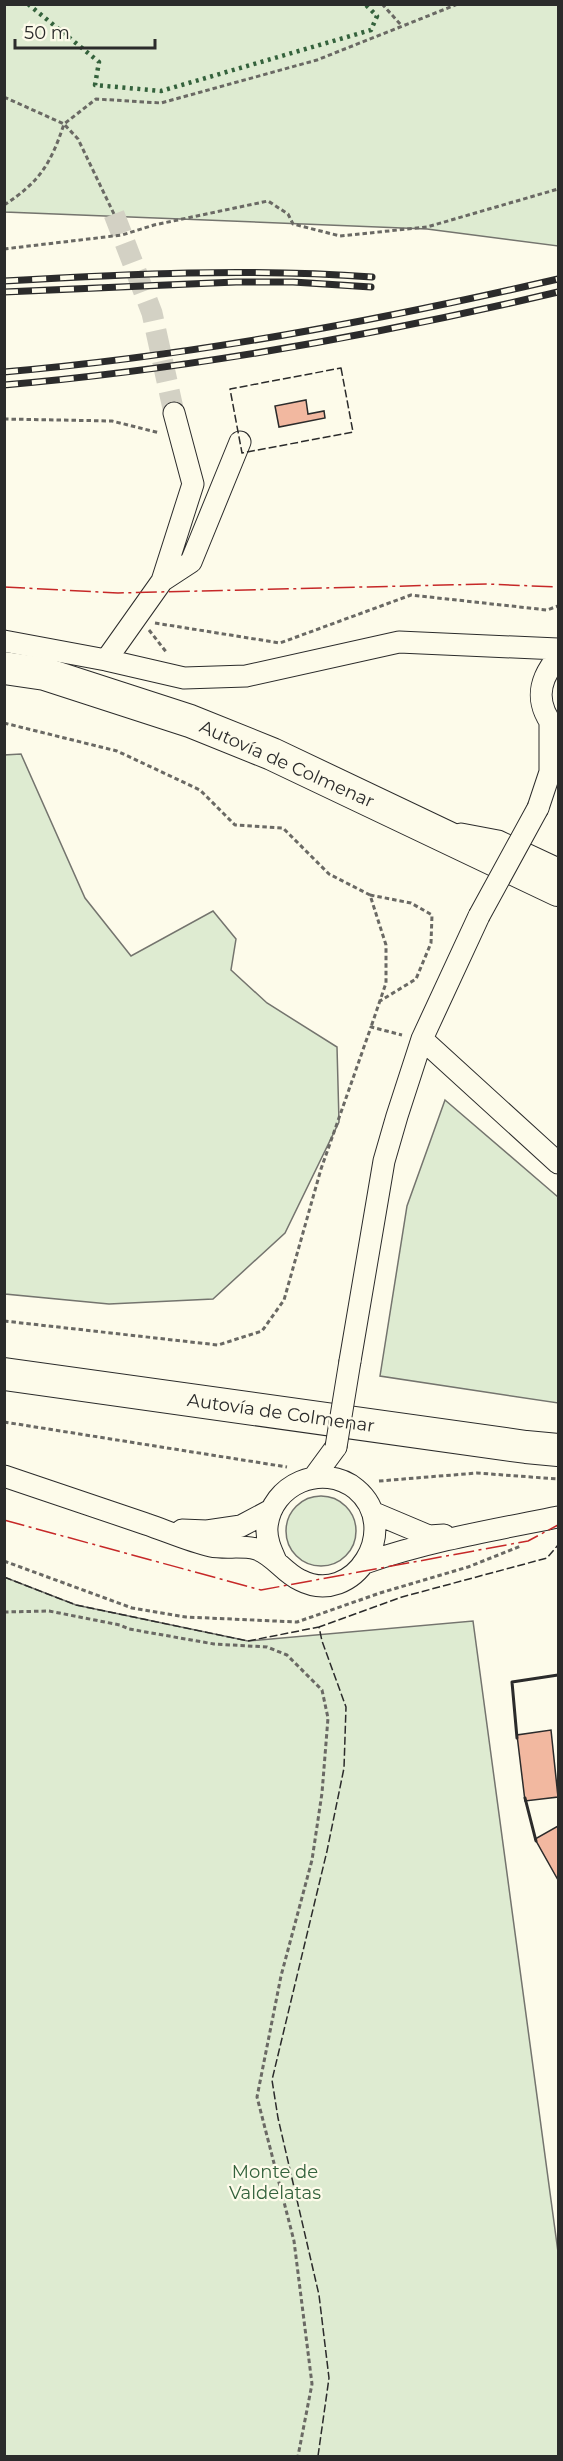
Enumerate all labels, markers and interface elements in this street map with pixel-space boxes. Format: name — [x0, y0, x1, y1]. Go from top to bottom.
scale bar — [15, 12, 154, 50]
text: 50 m — [24, 22, 70, 44]
street label: Autovía de Colmenar — [196, 716, 378, 812]
street label: Autovía de Colmenar — [186, 1389, 376, 1437]
park label: Monte de Valdelatas — [229, 2161, 321, 2204]

